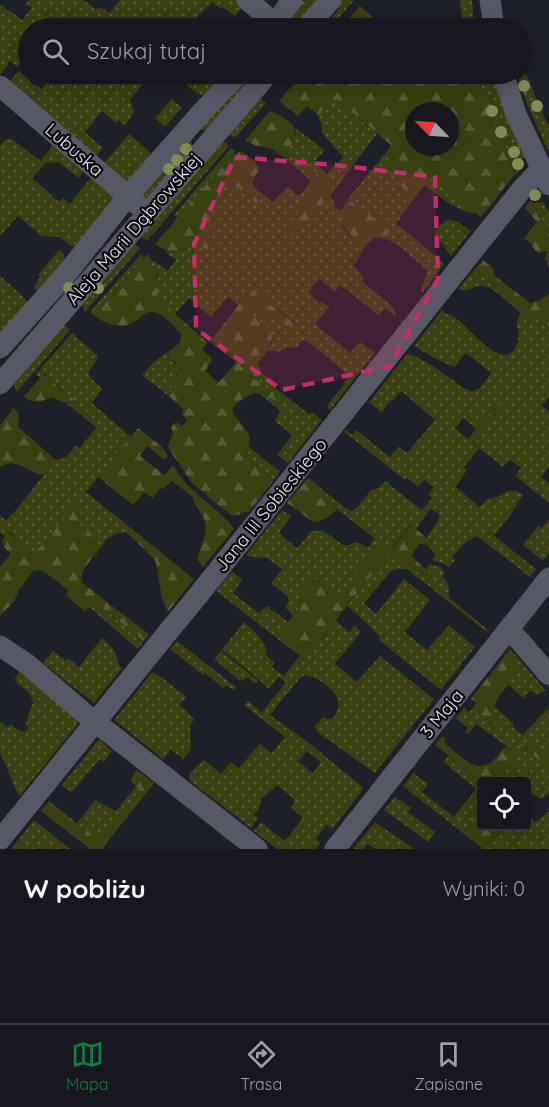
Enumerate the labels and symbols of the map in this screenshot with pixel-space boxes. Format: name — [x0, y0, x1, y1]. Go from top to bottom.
north arrow — [405, 102, 459, 156]
street label: Lubuska — [40, 118, 108, 181]
street label: Aleja Marii Dąbrowskiej — [61, 148, 206, 310]
street label: Jana III Sobieskiego — [210, 433, 332, 576]
street label: 3 Maja — [415, 685, 468, 743]

